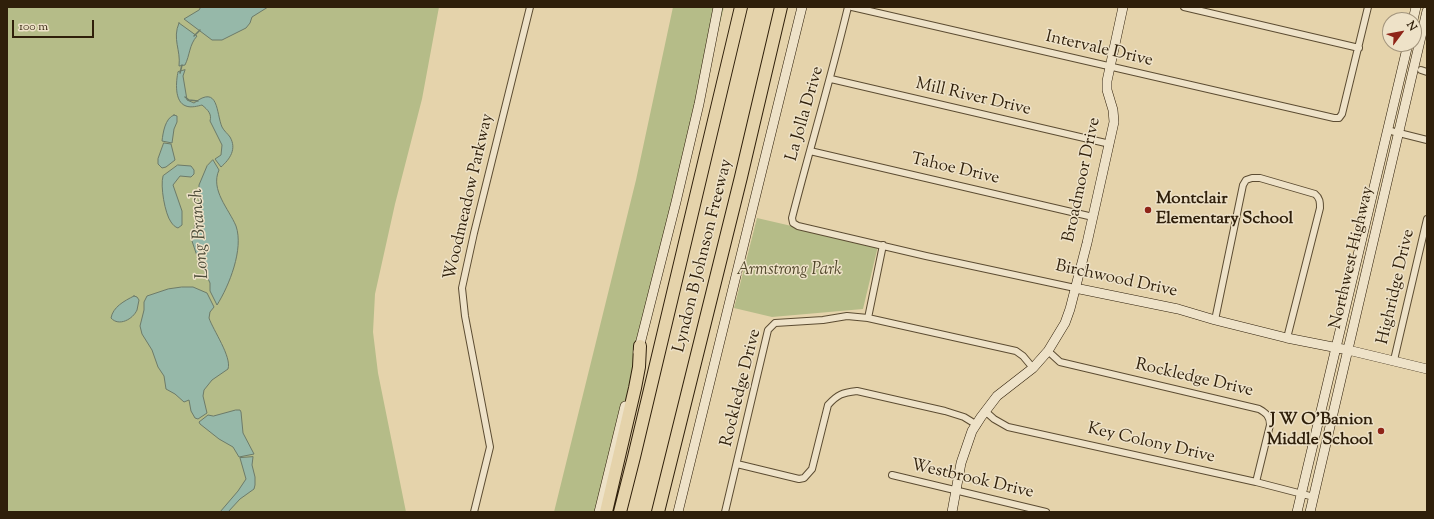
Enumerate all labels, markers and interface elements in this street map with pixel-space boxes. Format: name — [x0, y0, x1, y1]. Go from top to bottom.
scale bar — [14, 12, 96, 38]
north arrow — [1382, 12, 1422, 52]
text: 100 m — [19, 18, 48, 36]
text: N — [1402, 18, 1420, 34]
street label: Intervale Drive — [1043, 28, 1155, 72]
street label: La Jolla Drive — [783, 64, 829, 164]
street label: Mill River Drive — [913, 75, 1033, 121]
street label: Woodmeadow Parkway — [441, 112, 499, 282]
street label: Broadmoor Drive — [1060, 116, 1106, 244]
street label: Tahoe Drive — [909, 150, 1001, 190]
street label: Lyndon B Johnson Freeway — [670, 157, 738, 355]
street label: Northwest Highway — [1327, 185, 1379, 331]
water label: Long Branch — [187, 188, 215, 280]
place label: Montclair Elementary School — [1156, 190, 1293, 230]
marker: Montclair Elementary School — [1143, 205, 1153, 215]
street label: Highridge Drive — [1374, 227, 1420, 347]
street label: Birchwood Drive — [1053, 257, 1179, 303]
park label: Armstrong Park — [736, 261, 842, 281]
street label: Rockledge Drive — [718, 327, 766, 449]
street label: Rockledge Drive — [1133, 356, 1255, 402]
place label: J W O'Banion Middle School — [1267, 411, 1373, 451]
street label: Key Colony Drive — [1085, 419, 1217, 469]
marker: J W O'Banion Middle School — [1376, 426, 1386, 436]
street label: Westbrook Drive — [909, 456, 1035, 504]

